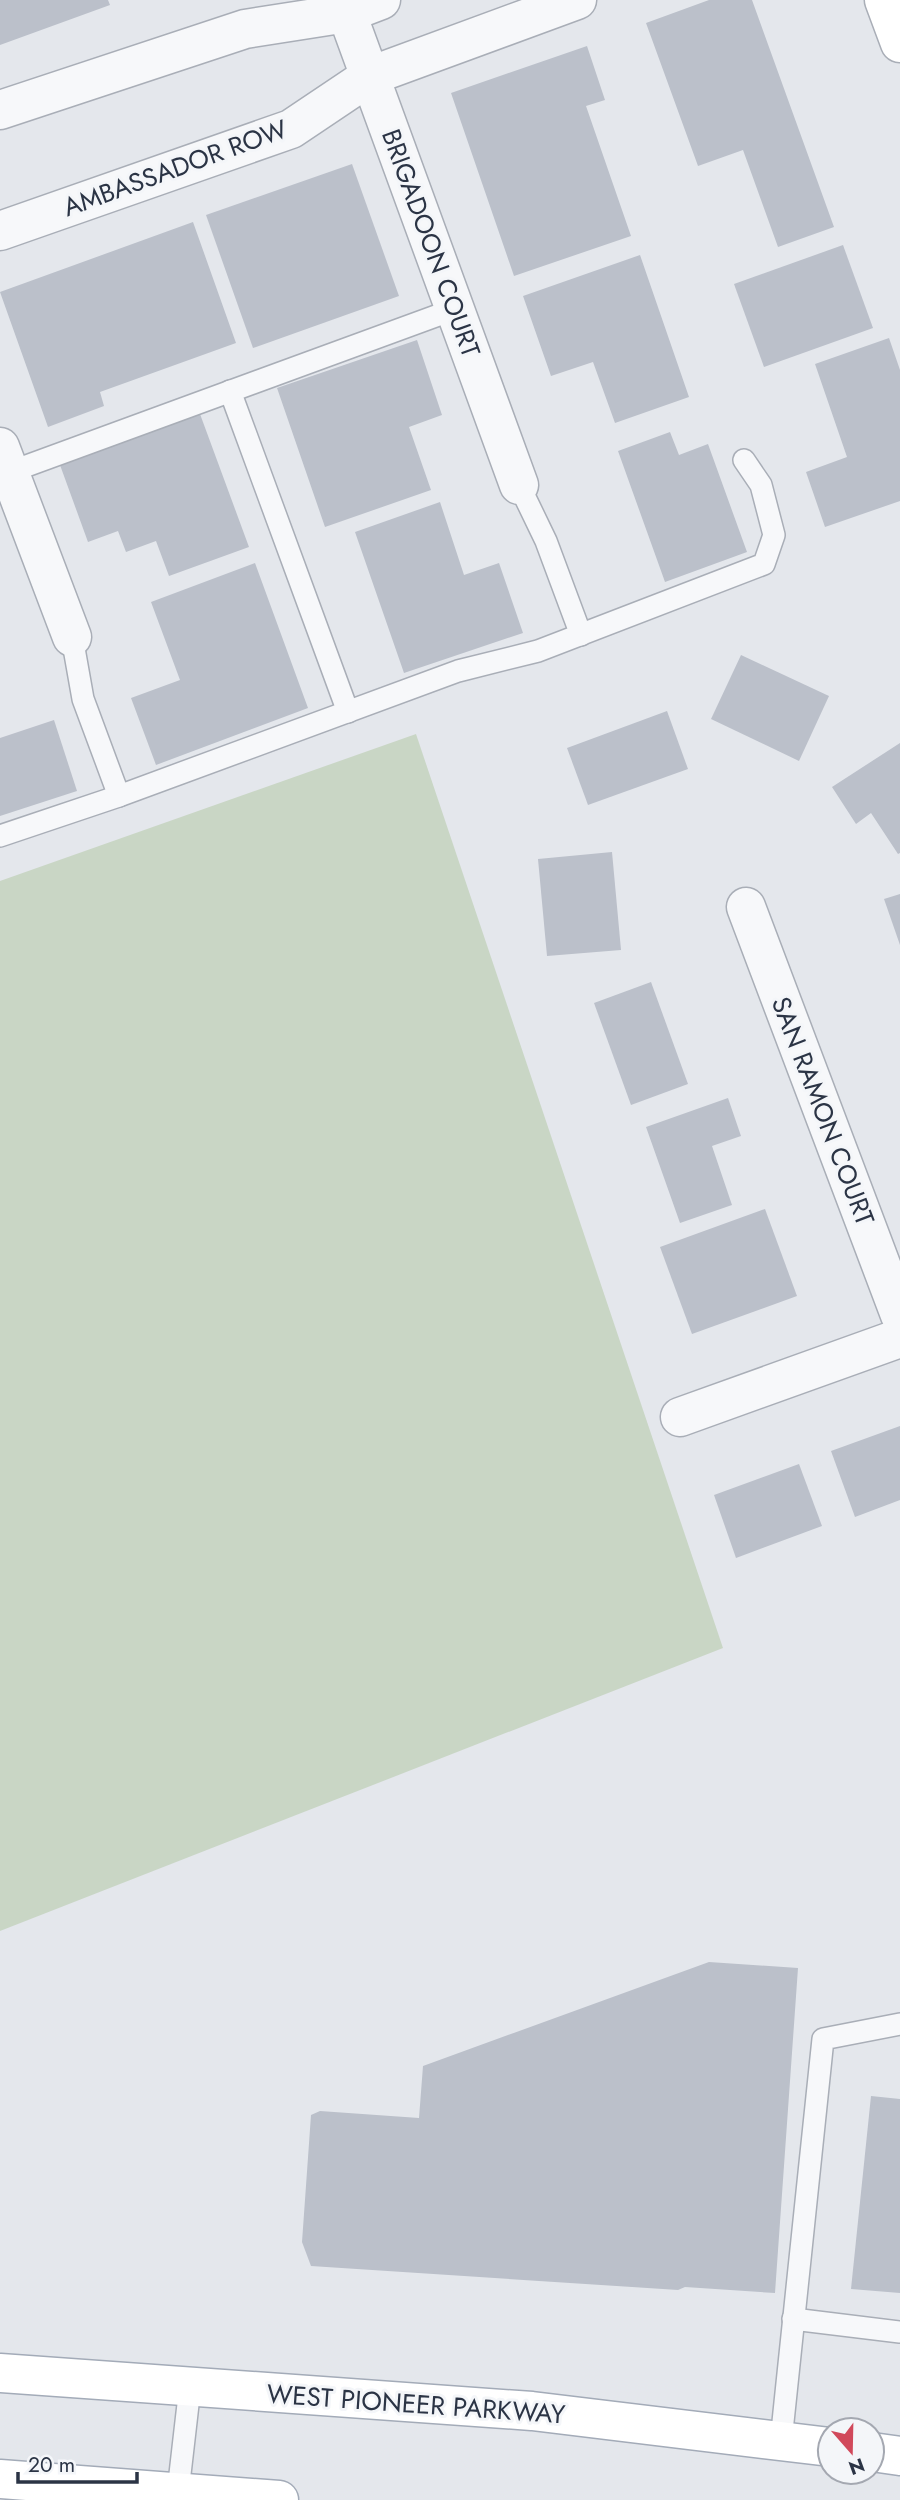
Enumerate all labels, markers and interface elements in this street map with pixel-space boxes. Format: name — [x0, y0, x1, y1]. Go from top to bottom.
street label: AMBASSADOR ROW — [58, 110, 293, 226]
street label: BRIGADOON COURT — [372, 124, 490, 362]
street label: SAN RAMON COURT — [762, 991, 884, 1231]
street label: WEST PIONEER PARKWAY — [265, 2375, 567, 2433]
north arrow — [816, 2416, 886, 2486]
scale bar — [18, 2440, 136, 2484]
text: 20 m — [28, 2450, 75, 2480]
text: N — [845, 2451, 868, 2482]

